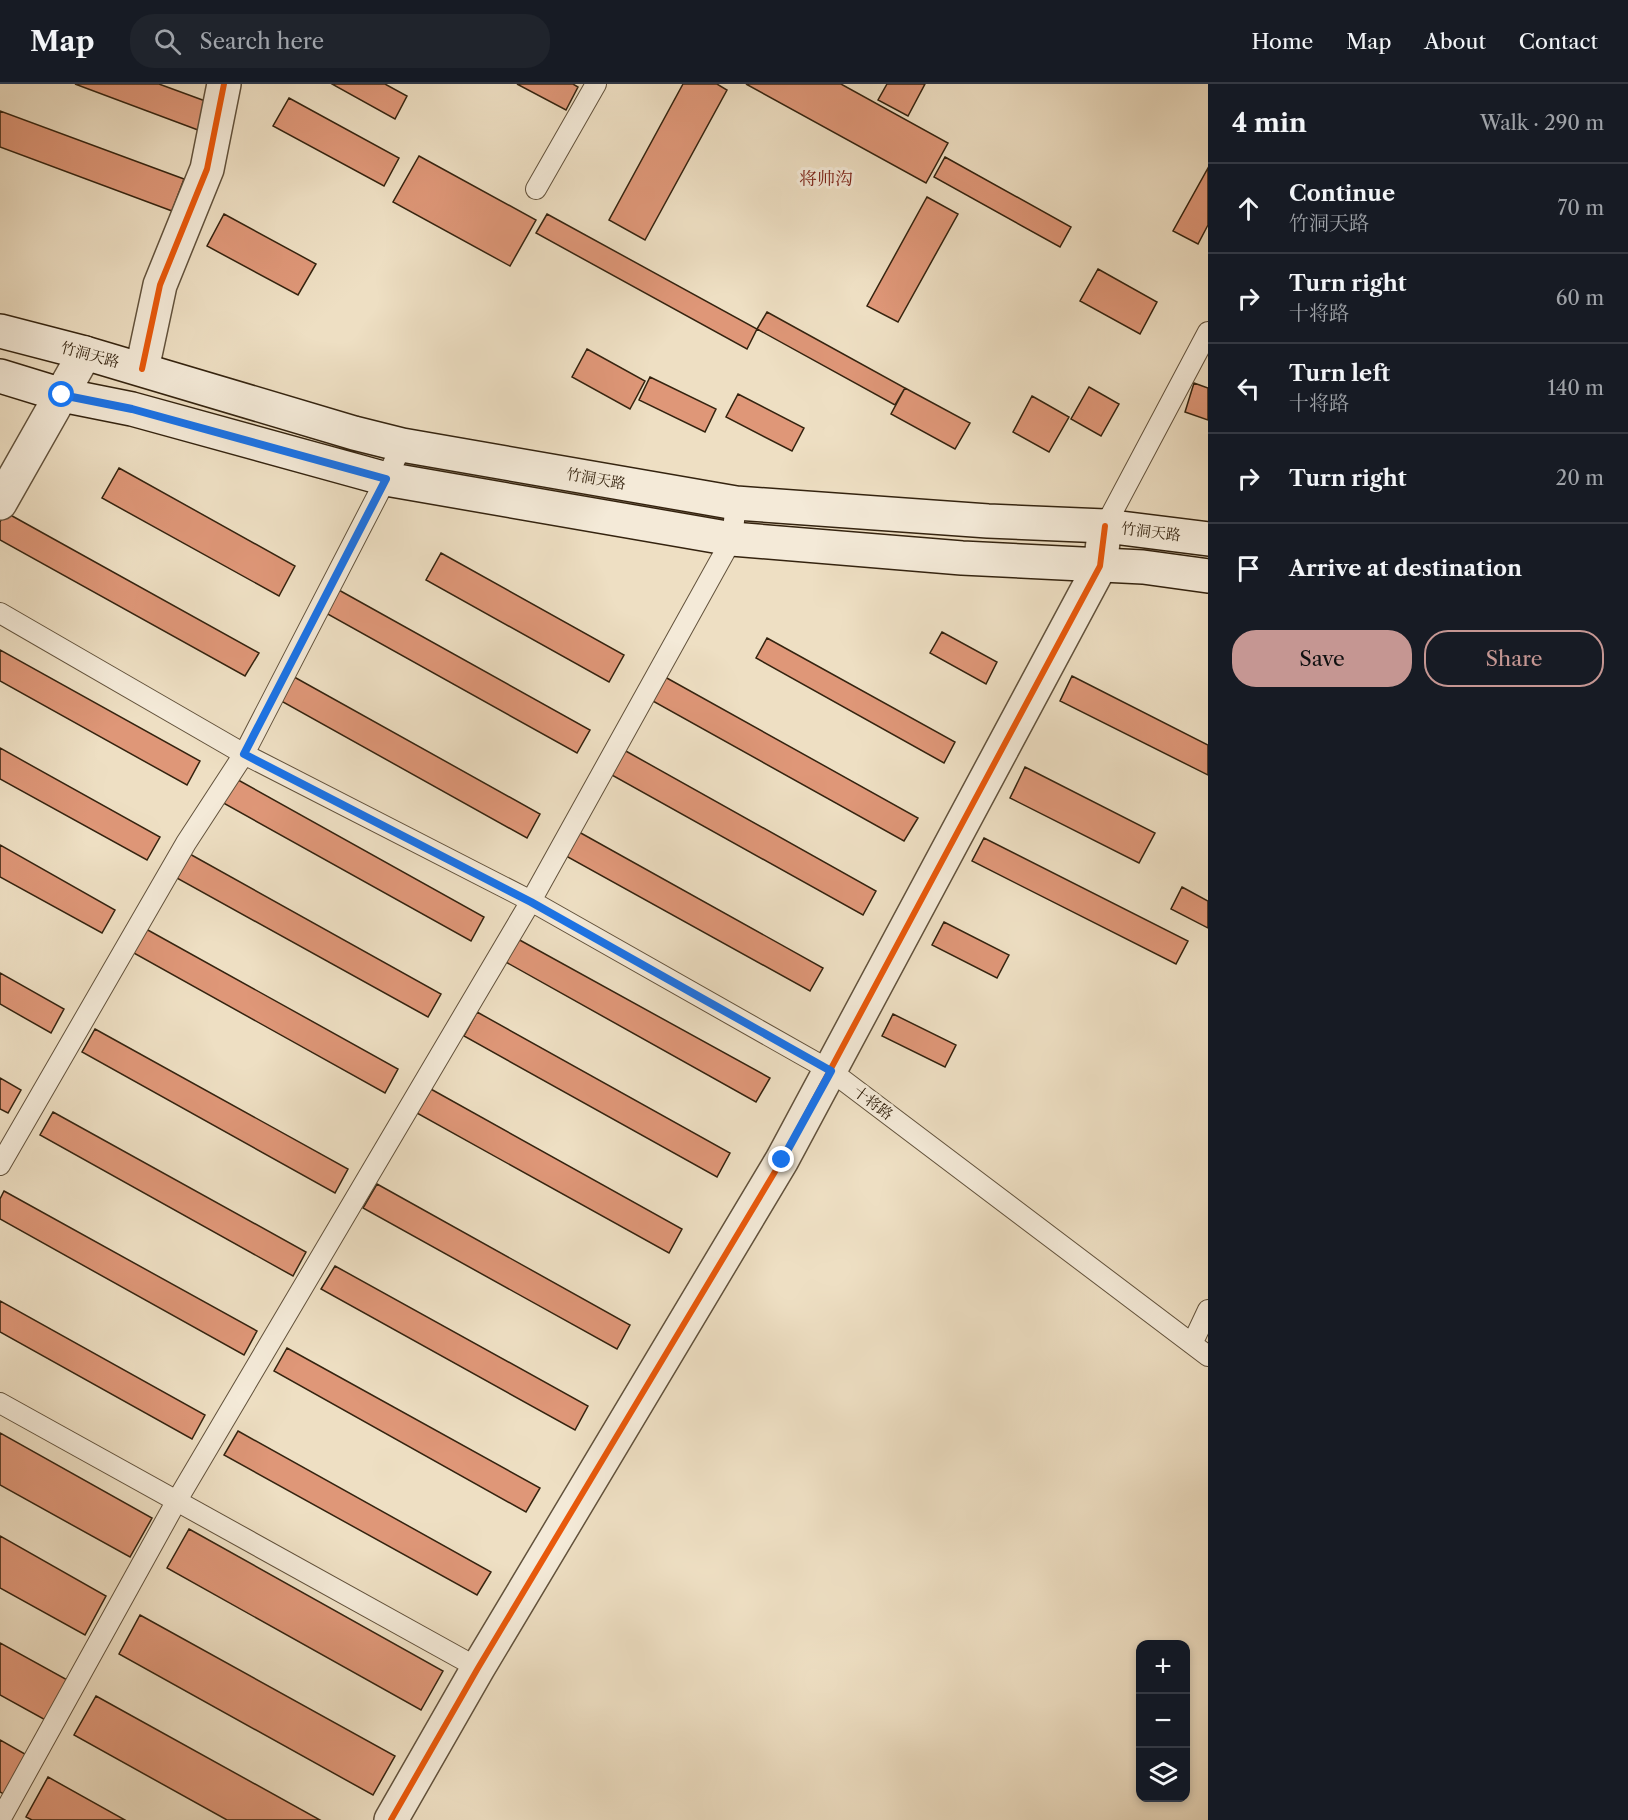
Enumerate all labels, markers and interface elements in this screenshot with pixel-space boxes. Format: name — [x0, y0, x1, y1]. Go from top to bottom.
search box — [130, 14, 550, 68]
text: Map — [30, 24, 94, 58]
icon: search — [151, 25, 184, 58]
text: Search here — [199, 28, 324, 55]
text: Home — [1252, 29, 1313, 54]
text: Map — [1346, 29, 1391, 54]
text: About — [1424, 29, 1486, 54]
text: Contact — [1519, 29, 1598, 54]
text: 4 min — [1232, 107, 1307, 139]
text: Walk · 290 m — [1480, 111, 1604, 135]
district label: 将帅沟 — [799, 168, 853, 190]
text: Continue — [1289, 180, 1395, 207]
icon: ahead — [1232, 192, 1265, 225]
text: 70 m — [1558, 196, 1604, 220]
text: 竹洞天路 — [1289, 211, 1369, 235]
text: Turn right — [1289, 270, 1407, 297]
icon: right — [1232, 282, 1265, 315]
text: 60 m — [1556, 286, 1604, 310]
text: 十将路 — [1289, 301, 1349, 325]
street label: 竹洞天路 — [59, 338, 122, 371]
text: Turn left — [1289, 360, 1390, 387]
icon: left — [1232, 372, 1265, 405]
text: 140 m — [1547, 376, 1604, 400]
route start — [48, 381, 74, 407]
text: 十将路 — [1289, 391, 1349, 415]
icon: right — [1232, 462, 1265, 495]
street label: 竹洞天路 — [565, 464, 627, 493]
text: Turn right — [1289, 465, 1407, 492]
text: 20 m — [1556, 466, 1604, 490]
street label: 竹洞天路 — [1120, 518, 1182, 545]
icon: arrive — [1232, 552, 1265, 585]
text: Arrive at destination — [1289, 555, 1522, 582]
button: Save — [1232, 630, 1412, 687]
button: Share — [1424, 630, 1604, 687]
street label: 十将路 — [850, 1081, 897, 1124]
route end — [768, 1146, 794, 1172]
map controls — [1136, 1640, 1190, 1802]
button: + — [1136, 1640, 1190, 1694]
button: − — [1136, 1694, 1190, 1748]
button: layers — [1136, 1748, 1190, 1802]

